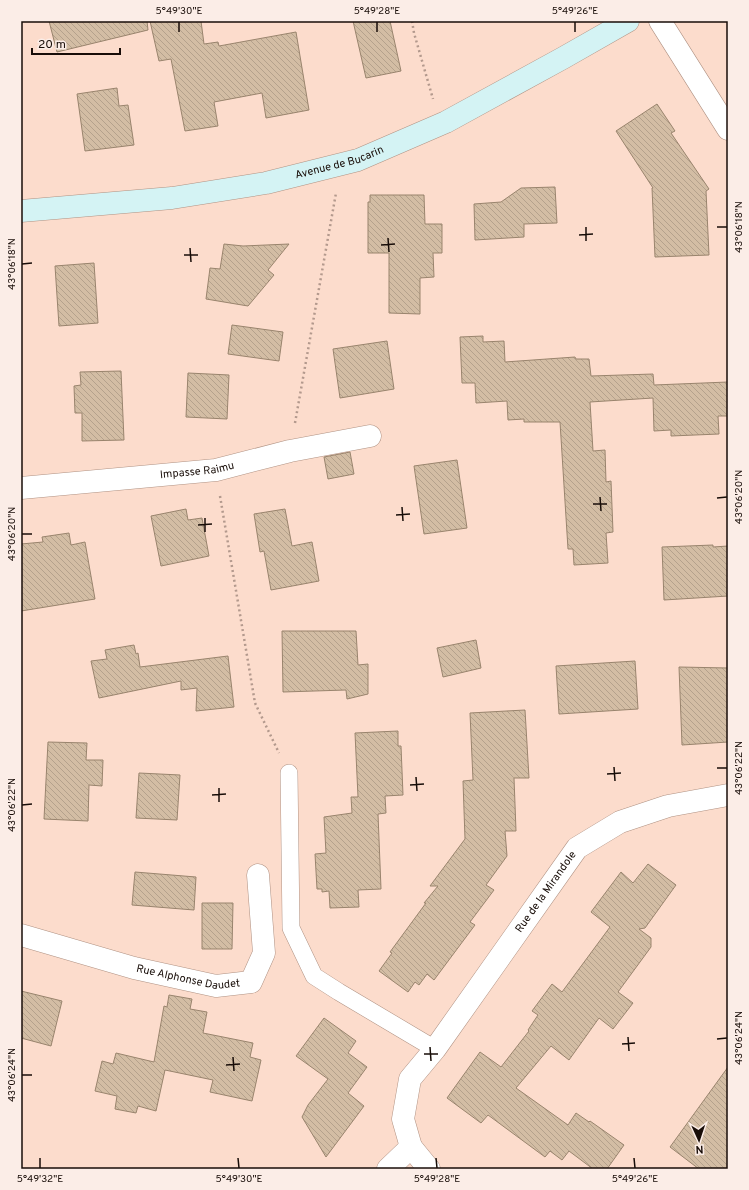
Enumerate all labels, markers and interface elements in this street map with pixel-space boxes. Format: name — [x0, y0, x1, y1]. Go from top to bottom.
text: 5°49'30"E — [156, 5, 202, 18]
text: 5°49'28"E — [354, 5, 400, 18]
text: 5°49'26"E — [552, 5, 598, 18]
scale bar — [32, 30, 120, 56]
text: 20 m — [38, 37, 66, 53]
street label: Avenue de Bucarin — [294, 143, 386, 182]
text: 43°06'18"N — [733, 201, 746, 253]
text: 43°06'18"N — [6, 238, 19, 290]
street label: Impasse Raimu — [159, 459, 236, 482]
text: 43°06'20"N — [733, 470, 746, 524]
text: 43°06'20"N — [6, 507, 19, 561]
text: 43°06'22"N — [733, 741, 746, 795]
text: 43°06'22"N — [6, 778, 19, 832]
street label: Rue de la Mirandole — [512, 848, 580, 936]
street label: Rue Alphonse Daudet — [135, 962, 241, 993]
text: 43°06'24"N — [733, 1011, 746, 1065]
text: 43°06'24"N — [6, 1048, 19, 1102]
north arrow — [679, 1120, 719, 1160]
text: N — [695, 1142, 704, 1156]
text: 5°49'32"E — [17, 1173, 63, 1186]
text: 5°49'30"E — [216, 1173, 262, 1186]
text: 5°49'28"E — [414, 1173, 460, 1186]
text: 5°49'26"E — [612, 1173, 658, 1186]

